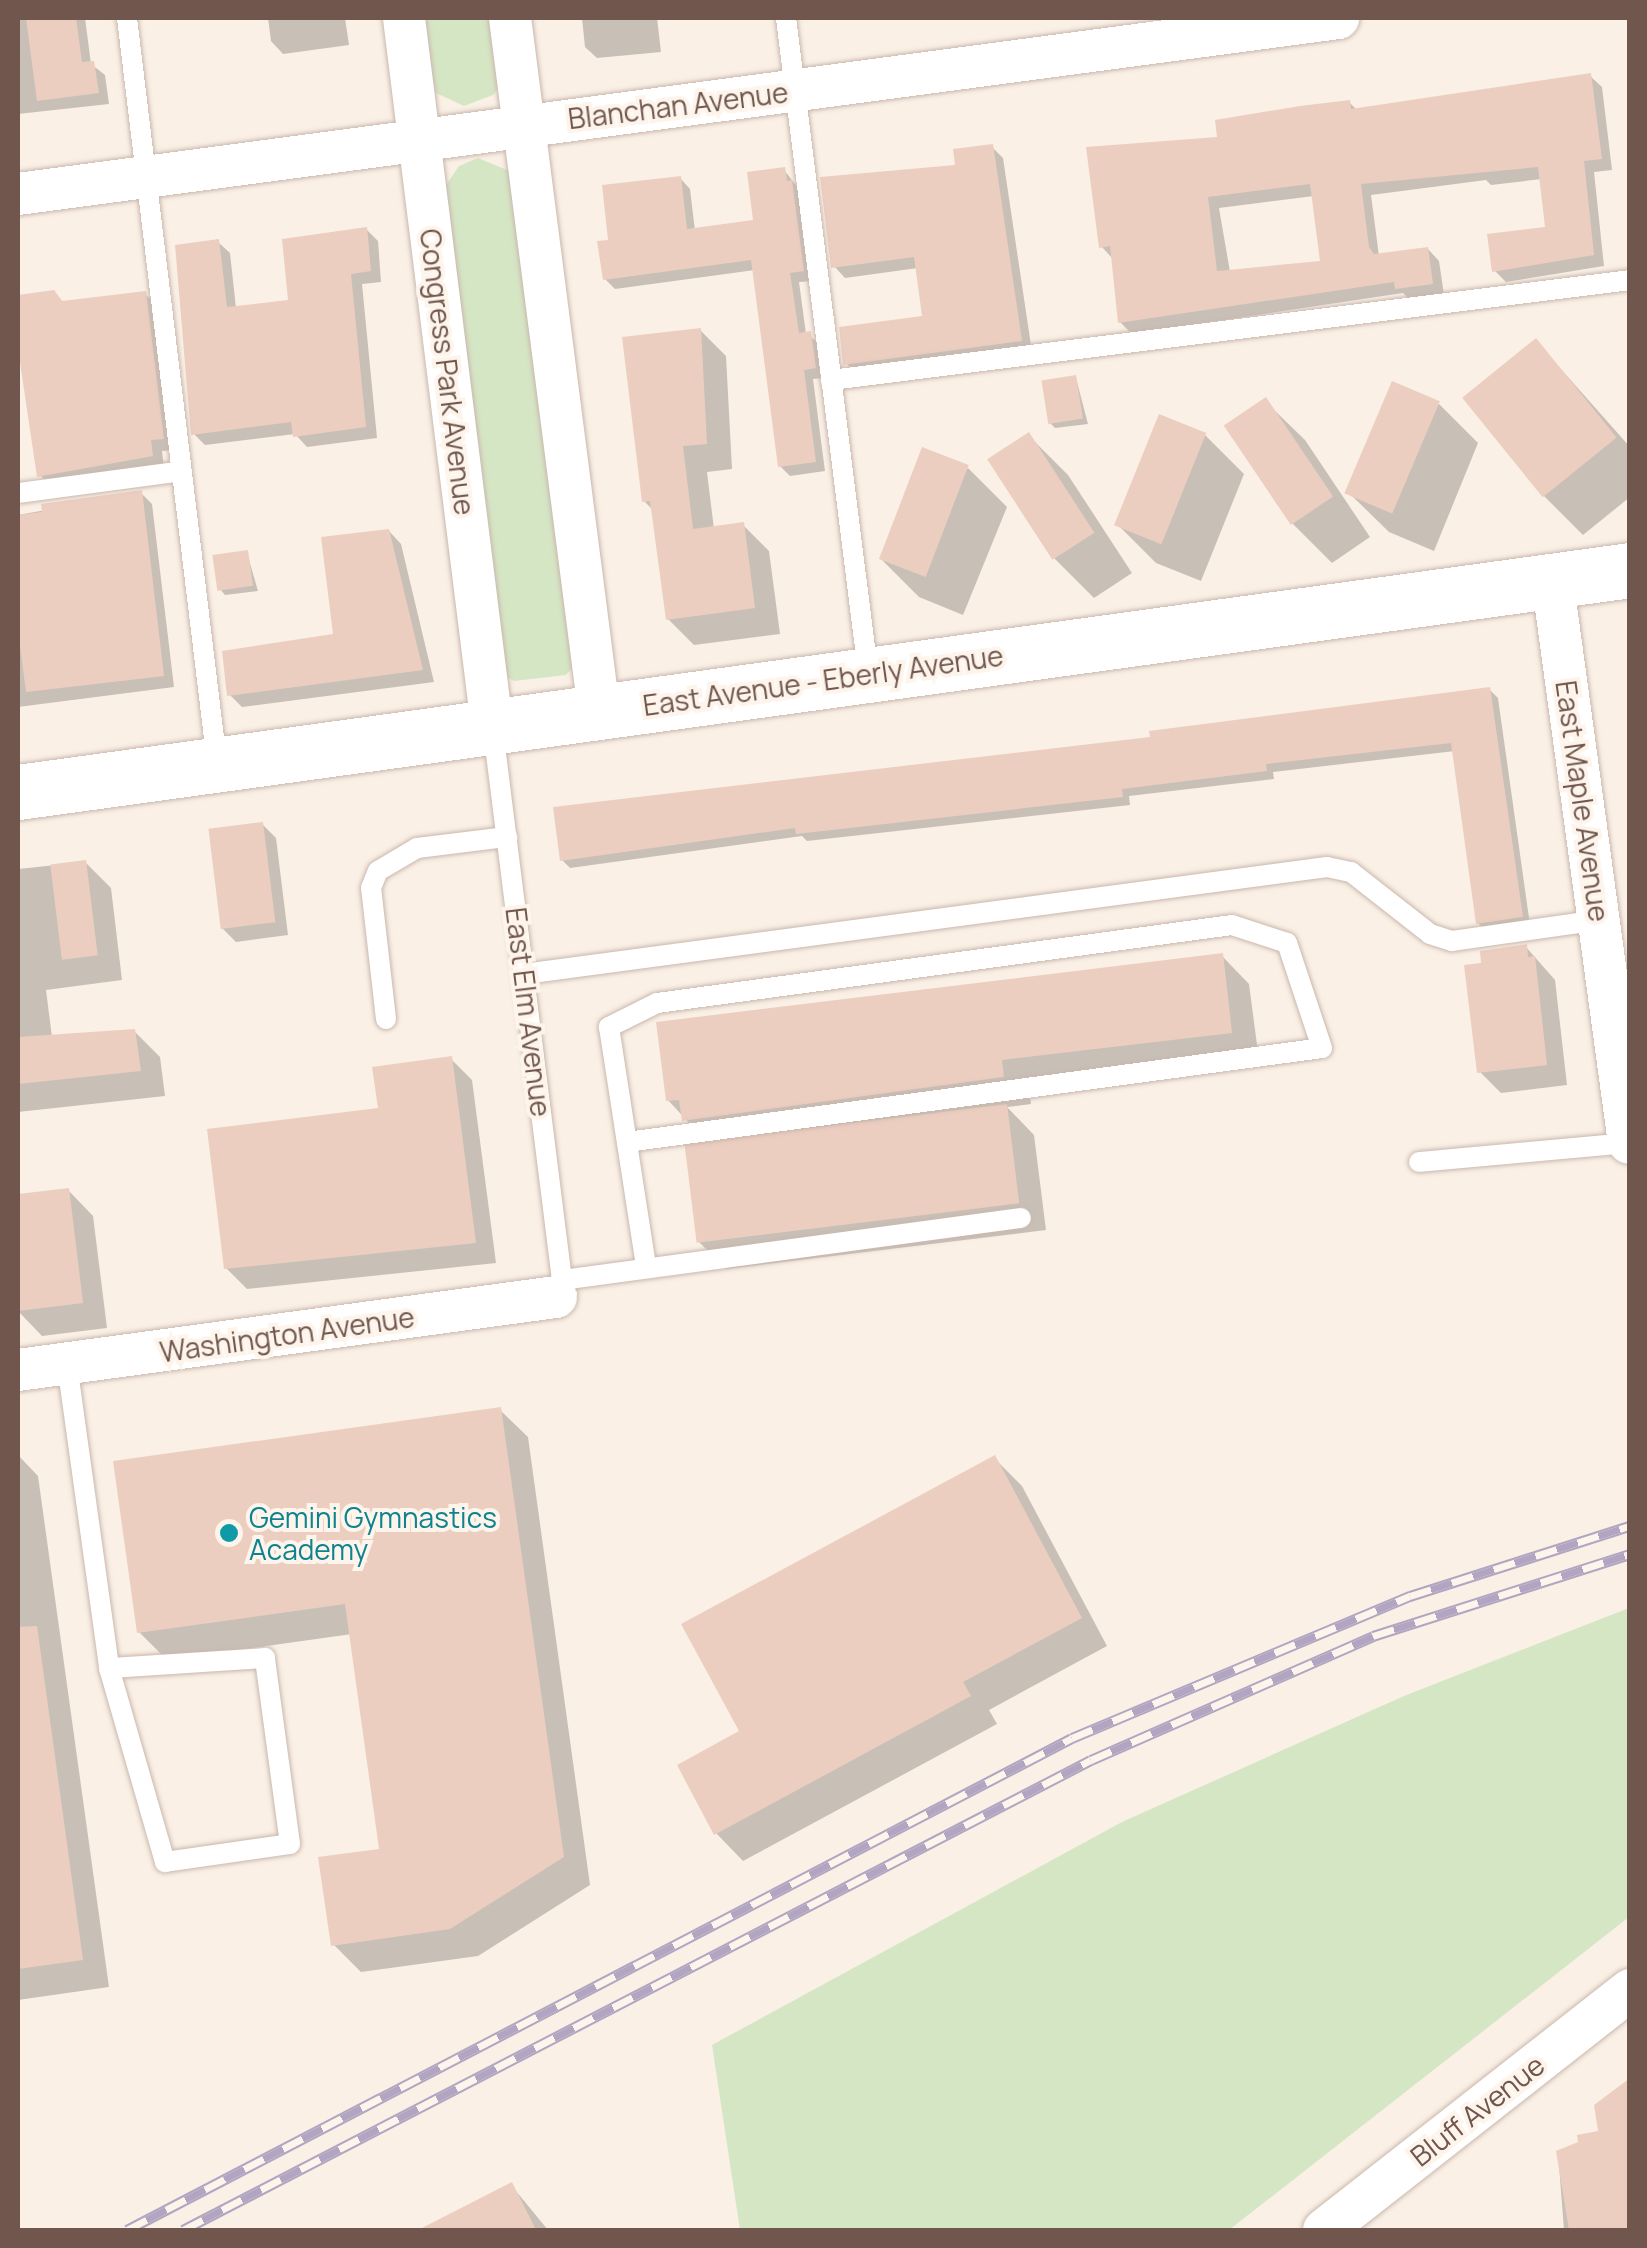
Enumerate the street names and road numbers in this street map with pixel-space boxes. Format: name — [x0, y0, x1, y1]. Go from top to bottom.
street label: Blanchan Avenue — [566, 75, 790, 135]
street label: Congress Park Avenue — [414, 227, 482, 517]
street label: East Avenue - Eberly Avenue — [641, 638, 1005, 722]
street label: East Maple Avenue — [1549, 678, 1617, 924]
street label: East Elm Avenue — [499, 905, 559, 1119]
street label: Washington Avenue — [157, 1299, 417, 1369]
street label: Bluff Avenue — [1403, 2047, 1551, 2173]

